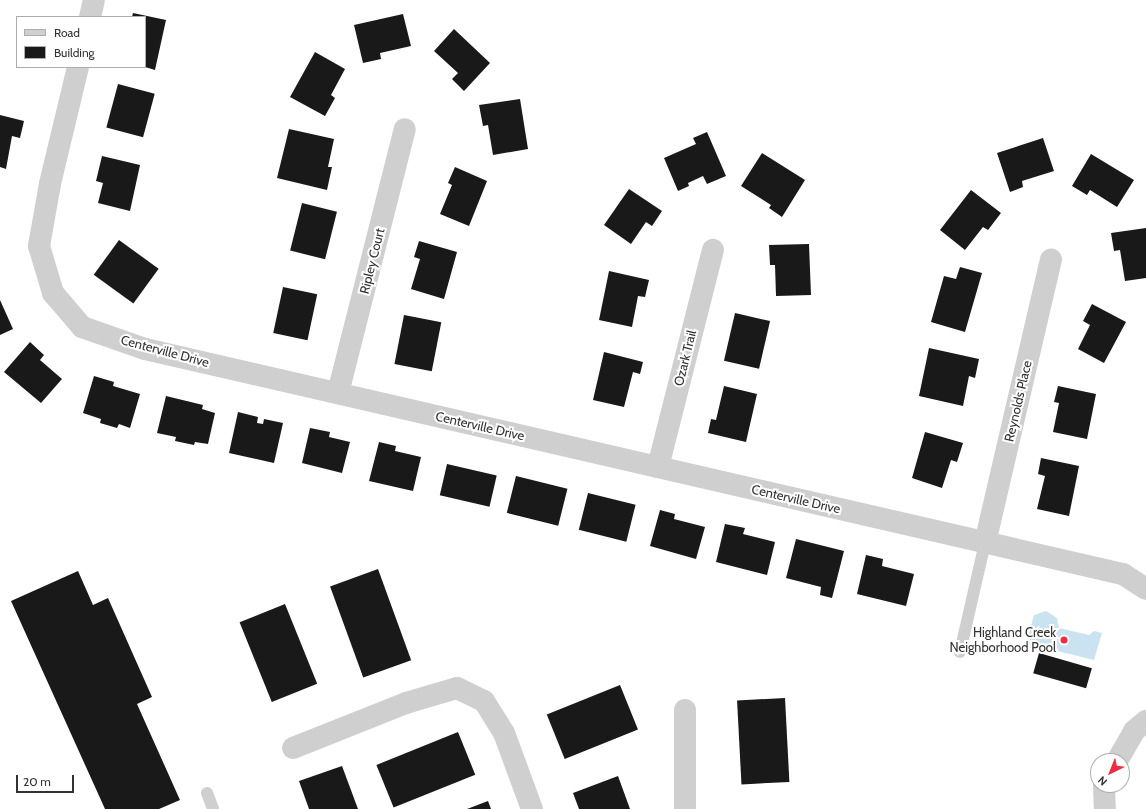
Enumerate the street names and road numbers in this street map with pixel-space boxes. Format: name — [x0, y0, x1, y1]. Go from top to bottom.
street label: Ripley Court — [356, 227, 388, 295]
street label: Ozark Trail — [671, 328, 699, 388]
street label: Centerville Drive — [119, 332, 211, 370]
street label: Reynolds Place — [1001, 359, 1035, 443]
street label: Centerville Drive — [434, 408, 526, 444]
street label: Centerville Drive — [750, 481, 842, 517]

